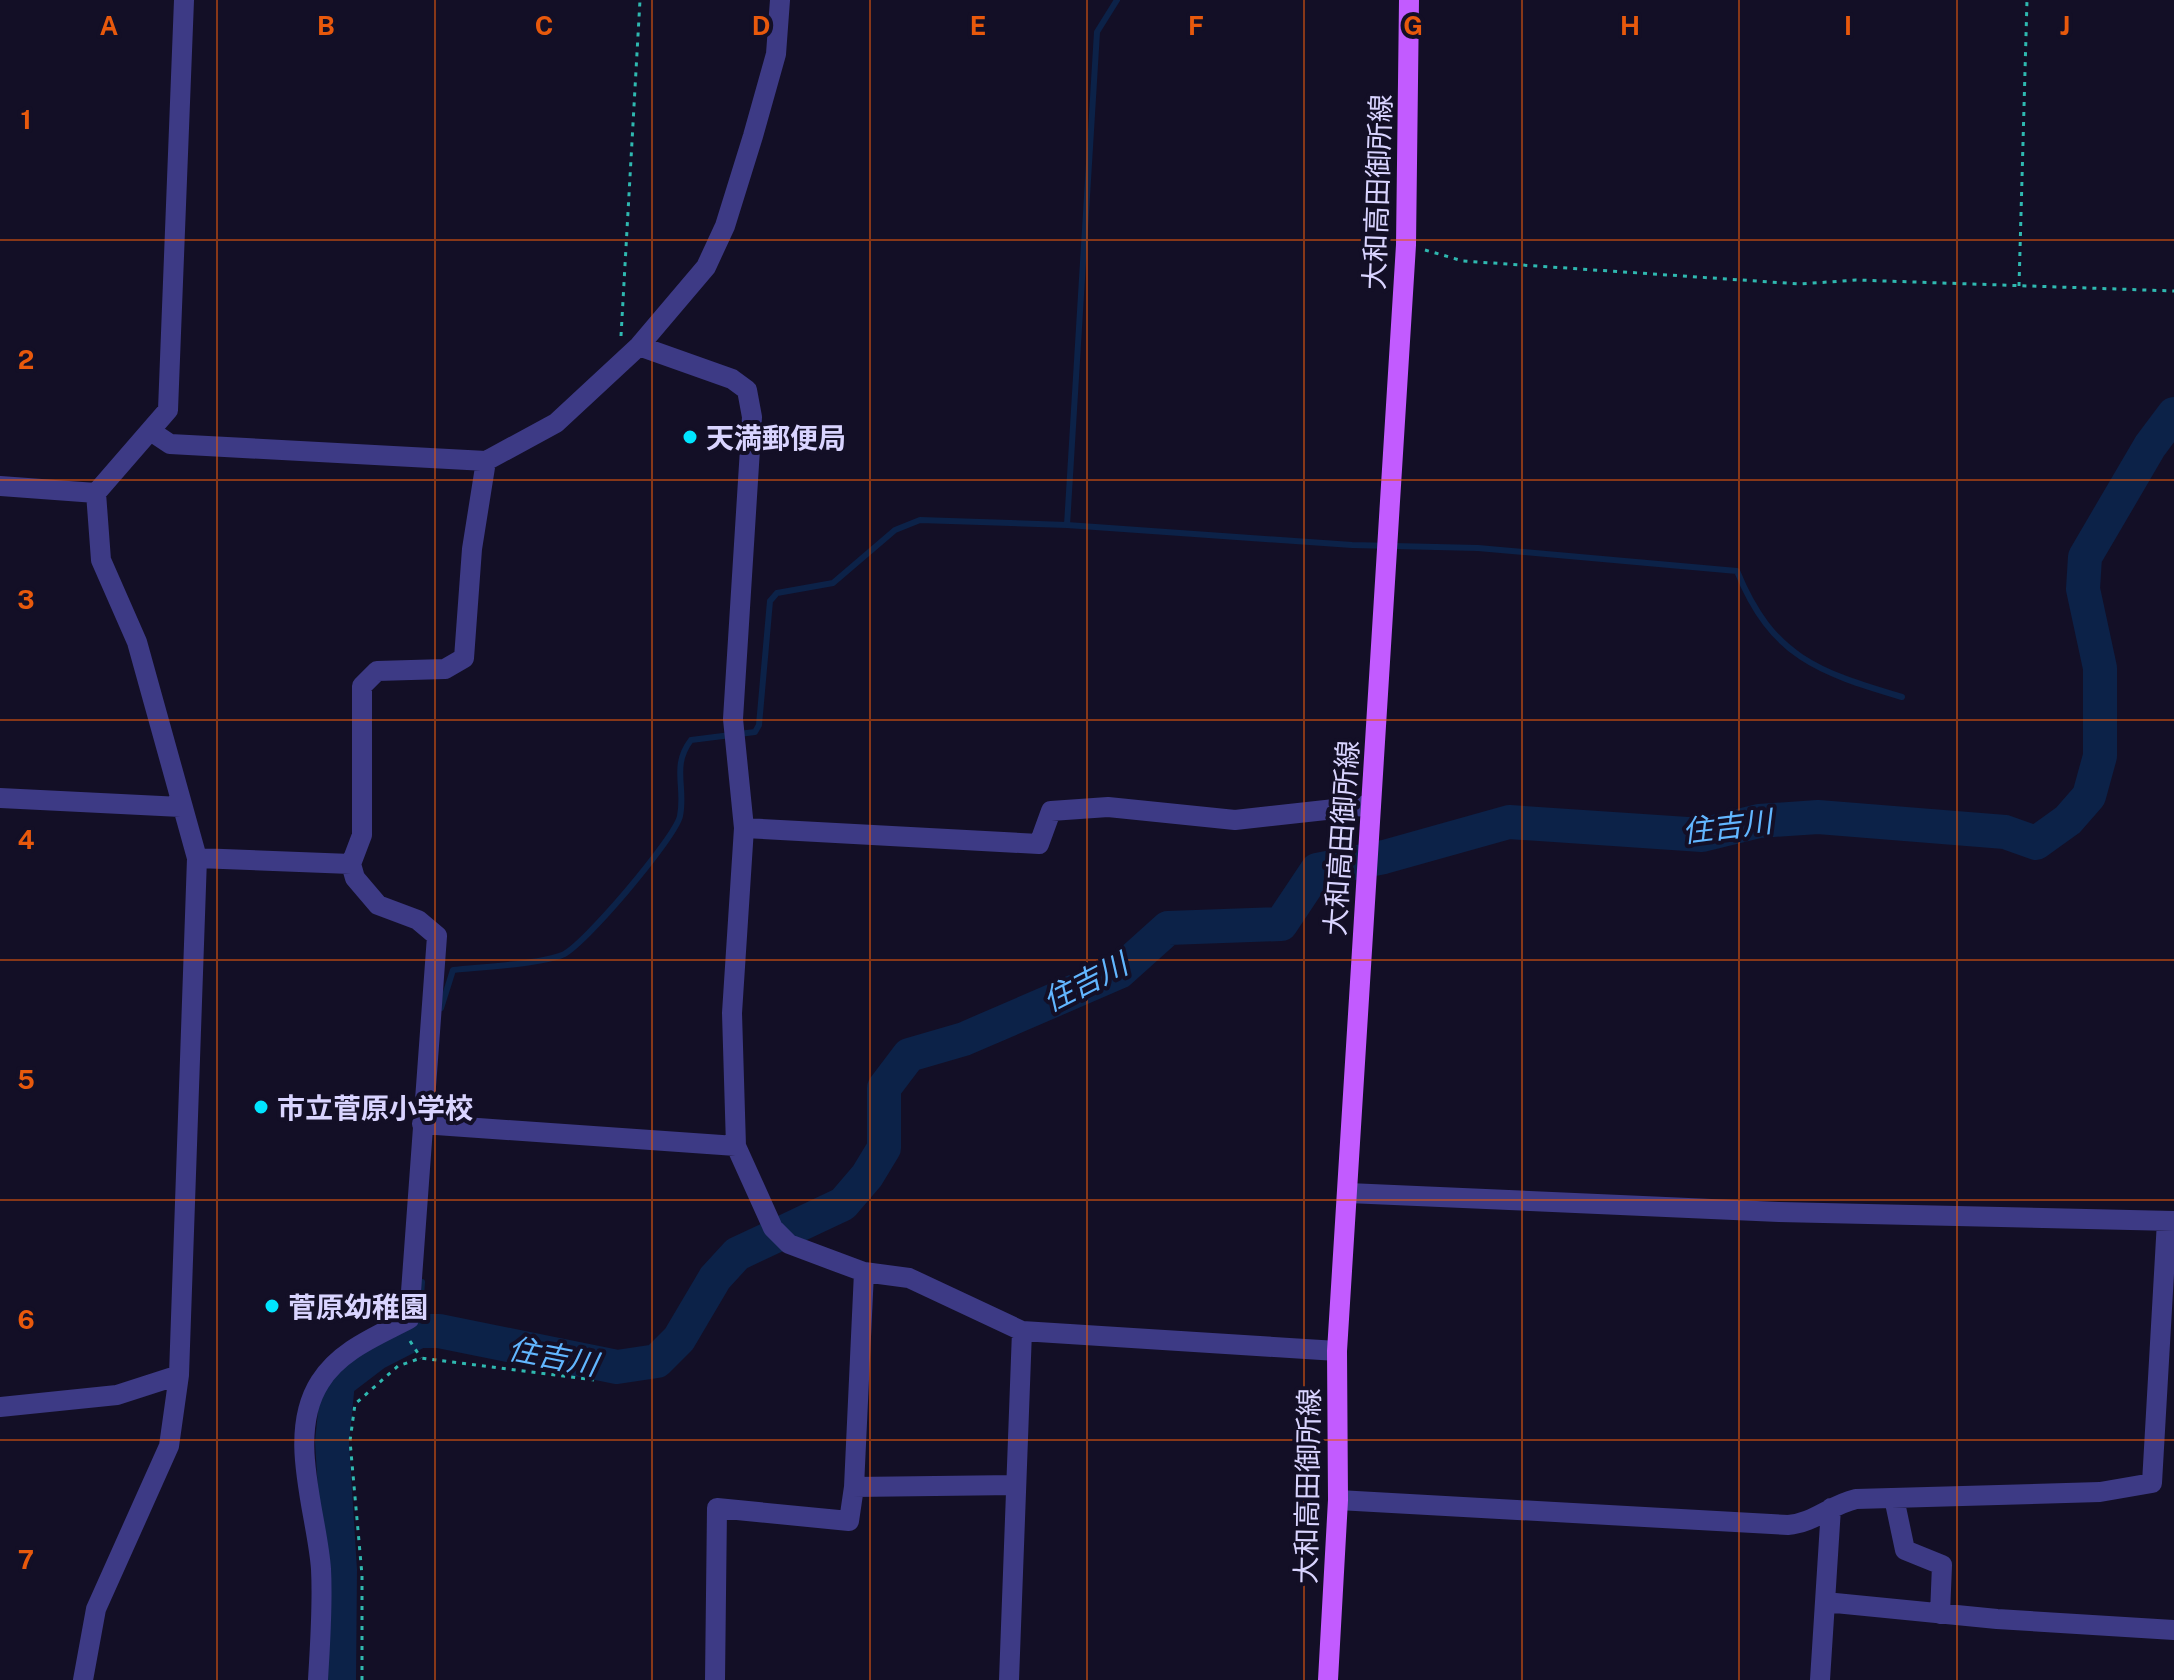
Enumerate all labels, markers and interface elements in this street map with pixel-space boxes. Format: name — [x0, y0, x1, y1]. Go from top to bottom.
text: A — [100, 10, 119, 41]
text: B — [317, 10, 335, 41]
text: C — [535, 10, 553, 41]
text: D — [752, 10, 770, 41]
text: E — [970, 10, 986, 41]
text: F — [1188, 10, 1204, 41]
text: G — [1403, 10, 1423, 41]
text: H — [1620, 10, 1640, 41]
text: I — [1844, 10, 1852, 41]
text: J — [2060, 10, 2070, 41]
street label: 大和高田御所線 — [1357, 93, 1397, 291]
text: 1 — [20, 104, 32, 135]
text: 2 — [18, 344, 34, 375]
place label: 天満郵便局 — [706, 421, 846, 454]
marker: 天満郵便局 — [681, 428, 699, 446]
text: 3 — [17, 584, 35, 615]
street label: 大和高田御所線 — [1318, 739, 1364, 937]
water label: 住吉川 — [1680, 802, 1777, 849]
text: 4 — [17, 824, 35, 855]
water label: 住吉川 — [1037, 944, 1136, 1018]
text: 5 — [17, 1064, 35, 1095]
place label: 市立菅原小学校 — [277, 1091, 473, 1124]
marker: 市立菅原小学校 — [252, 1098, 270, 1116]
place label: 菅原幼稚園 — [288, 1290, 428, 1323]
marker: 菅原幼稚園 — [263, 1297, 281, 1315]
text: 6 — [17, 1304, 35, 1335]
water label: 住吉川 — [505, 1330, 604, 1383]
street label: 大和高田御所線 — [1289, 1388, 1325, 1584]
text: 7 — [18, 1544, 34, 1575]

